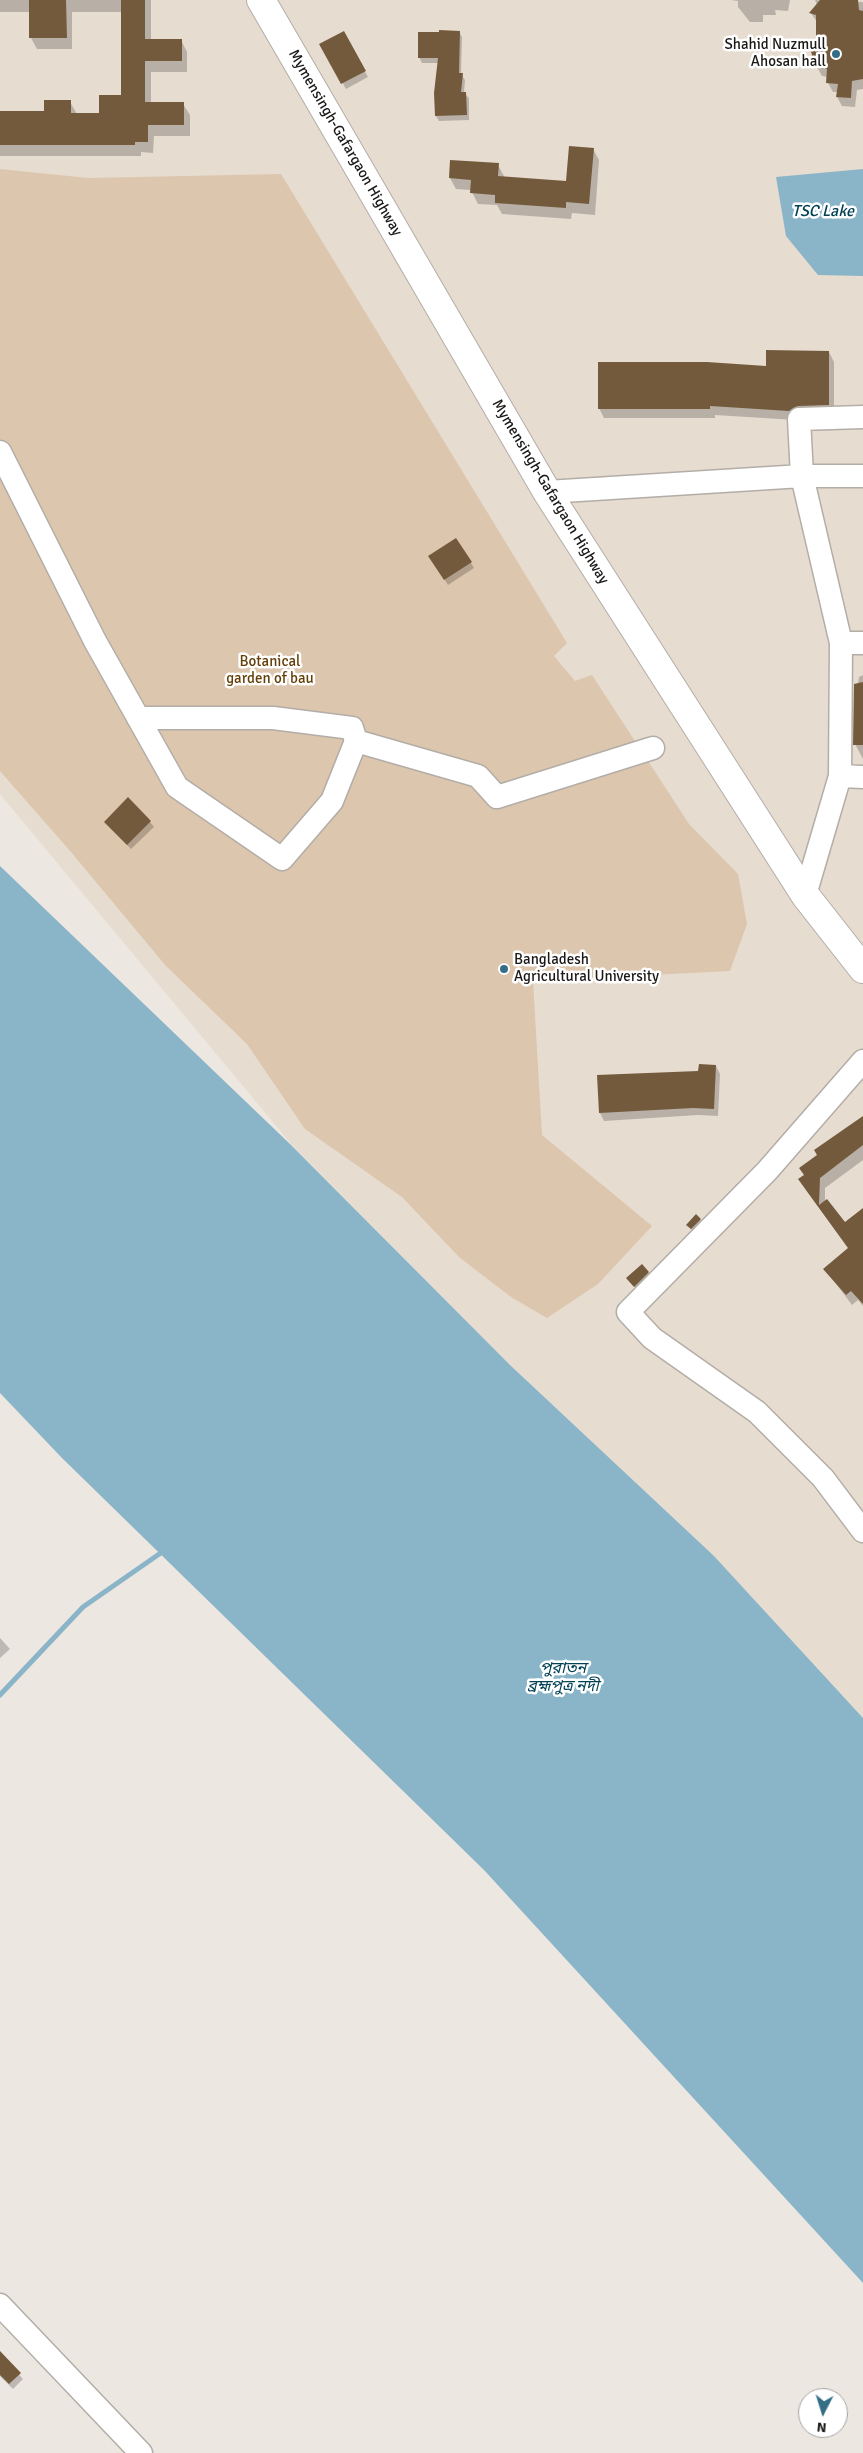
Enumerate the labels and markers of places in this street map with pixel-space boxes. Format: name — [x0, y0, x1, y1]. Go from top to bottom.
place label: Shahid Nuzmull Ahosan hall — [725, 36, 826, 71]
marker: Shahid Nuzmull Ahosan hall — [830, 48, 842, 60]
place label: Bangladesh Agricultural University — [514, 951, 659, 986]
marker: Bangladesh Agricultural University — [498, 963, 510, 975]

